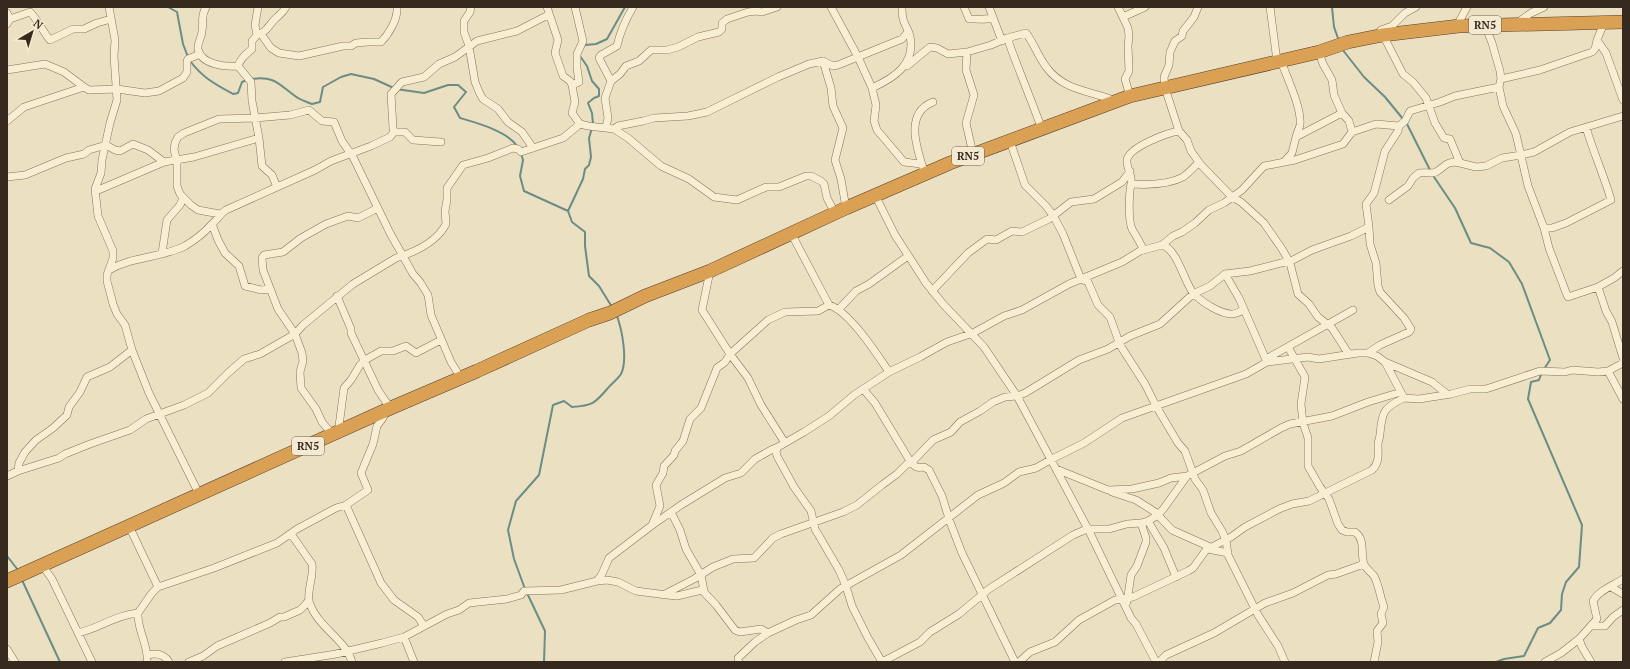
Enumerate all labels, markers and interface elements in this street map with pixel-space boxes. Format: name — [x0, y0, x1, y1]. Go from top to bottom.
north arrow — [12, 12, 52, 52]
text: N — [31, 16, 46, 33]
road number: RN5 — [1469, 16, 1501, 34]
road number: RN5 — [952, 147, 984, 165]
road number: RN5 — [292, 437, 324, 455]

